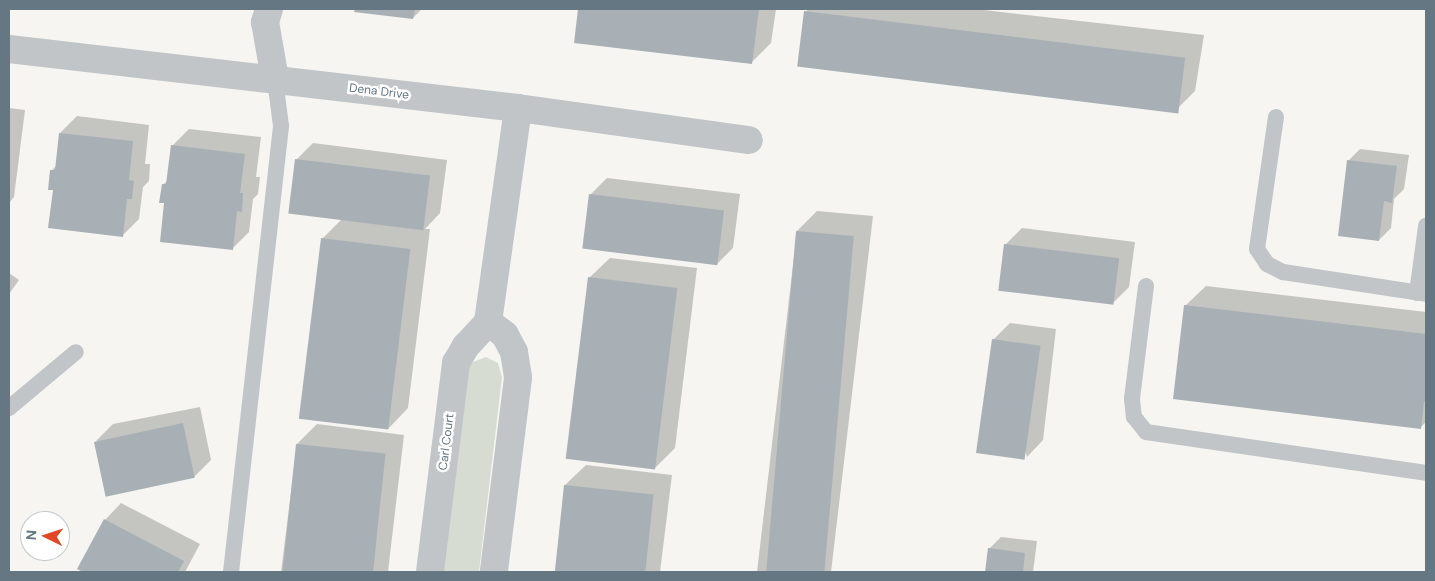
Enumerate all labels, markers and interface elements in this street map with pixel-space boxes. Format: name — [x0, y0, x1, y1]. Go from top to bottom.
street label: Dena Drive — [348, 81, 410, 103]
street label: Carl Court — [436, 413, 458, 471]
north arrow — [20, 511, 70, 561]
text: N — [22, 529, 40, 541]

